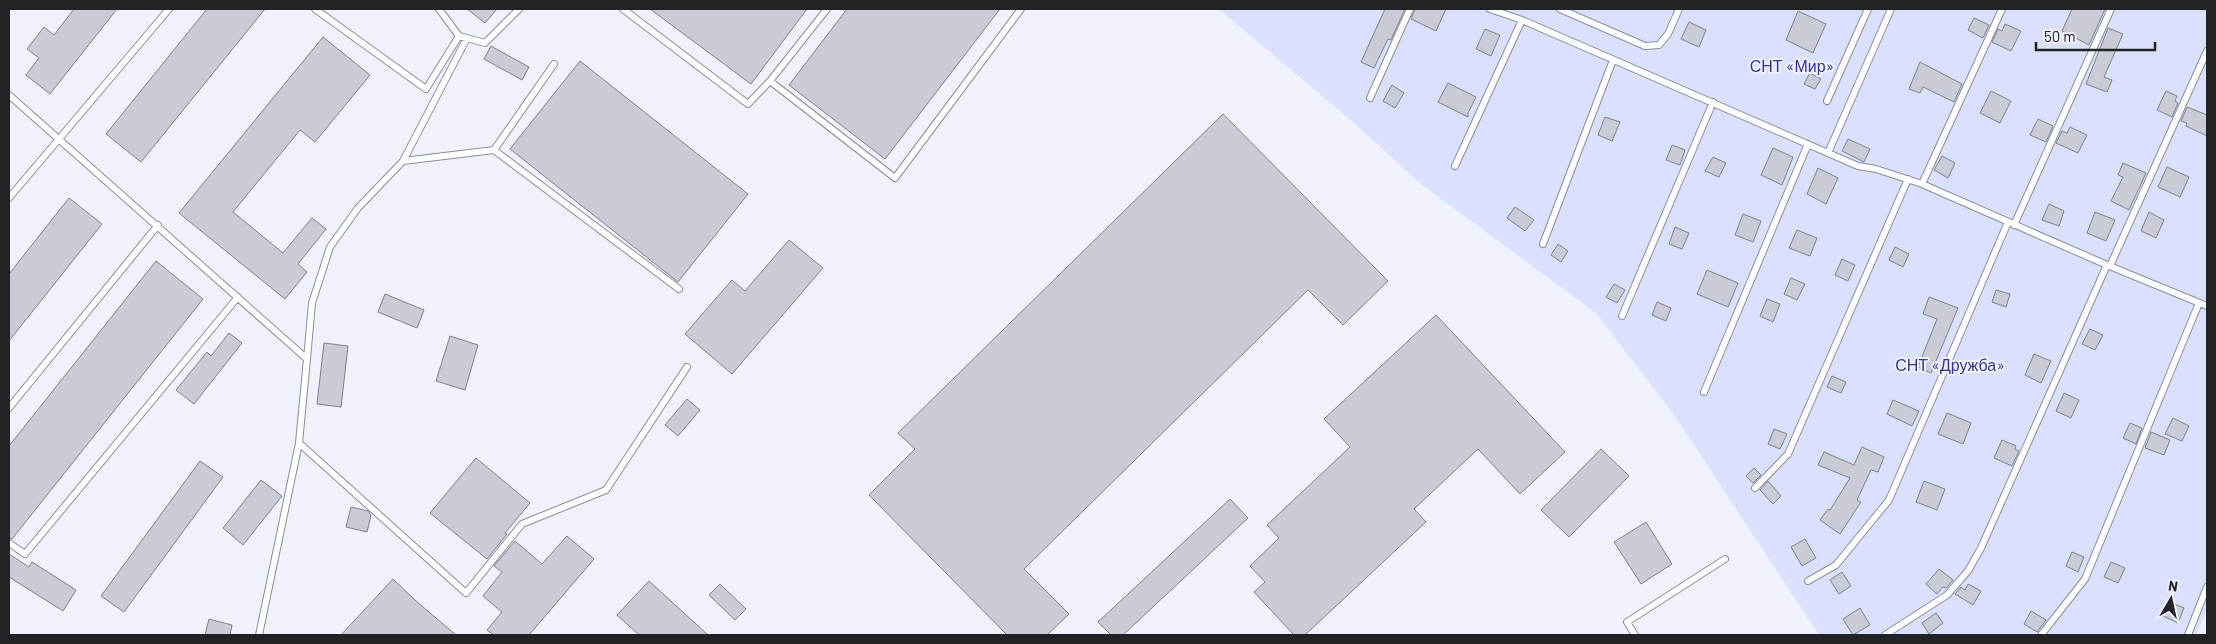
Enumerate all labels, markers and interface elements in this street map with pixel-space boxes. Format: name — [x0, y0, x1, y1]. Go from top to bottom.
scale bar — [2036, 20, 2155, 52]
text: 50 m — [2044, 27, 2076, 45]
park label: СНТ «Мир» — [1750, 56, 1834, 75]
park label: СНТ «Дружба» — [1895, 355, 2005, 374]
north arrow — [2146, 574, 2196, 624]
text: N — [2167, 577, 2179, 595]

